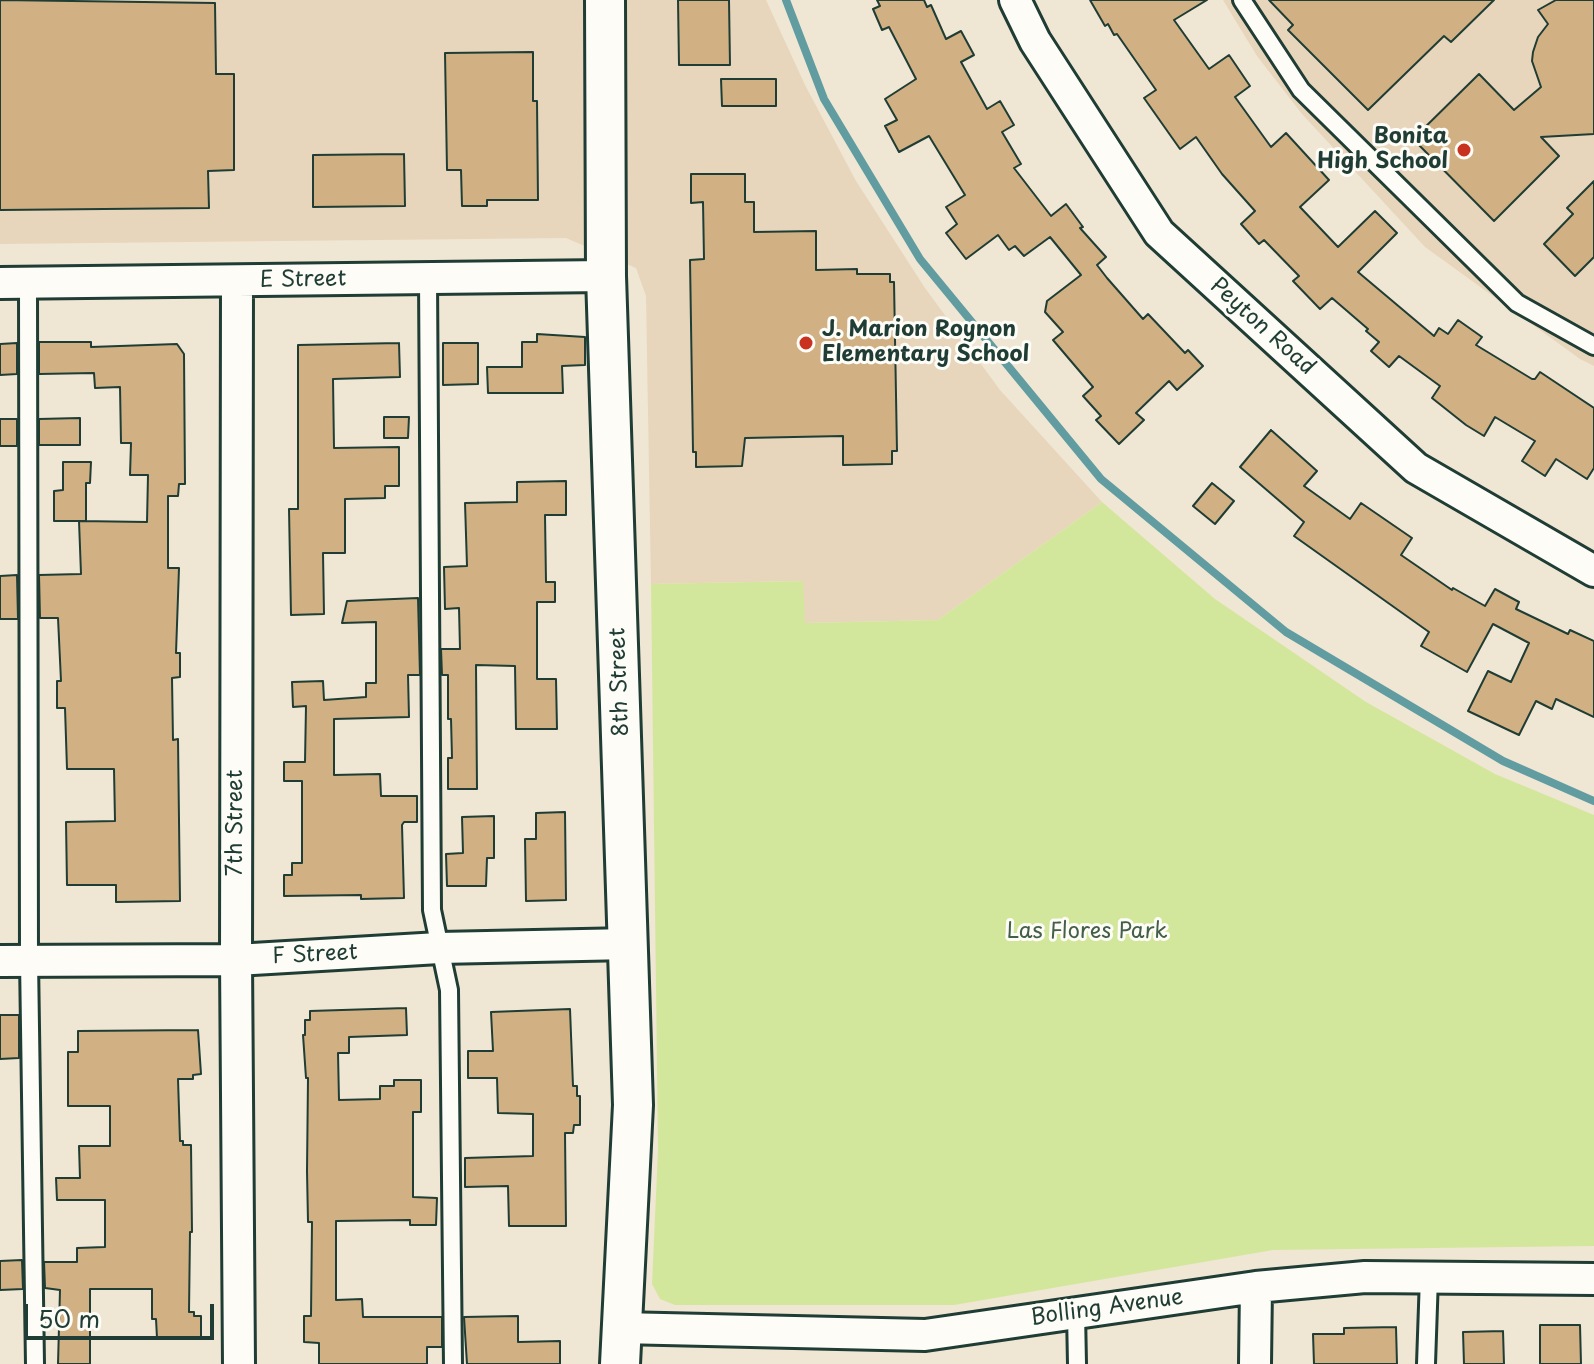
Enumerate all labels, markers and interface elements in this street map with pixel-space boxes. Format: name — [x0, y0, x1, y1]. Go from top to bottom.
place label: Bonita High School — [1317, 124, 1448, 176]
marker: Bonita High School — [1455, 141, 1473, 159]
street label: E Street — [259, 266, 347, 294]
street label: Peyton Road — [1204, 273, 1320, 381]
place label: J. Marion Roynon Elementary School — [822, 317, 1029, 368]
marker: J. Marion Roynon Elementary School — [797, 334, 815, 352]
street label: 8th Street — [605, 627, 635, 737]
street label: 7th Street — [223, 770, 249, 876]
park label: Las Flores Park — [1006, 919, 1168, 945]
street label: F Street — [272, 940, 358, 970]
street label: Bolling Avenue — [1029, 1284, 1185, 1332]
scale bar — [28, 1288, 218, 1338]
text: 50 m — [38, 1300, 100, 1336]

